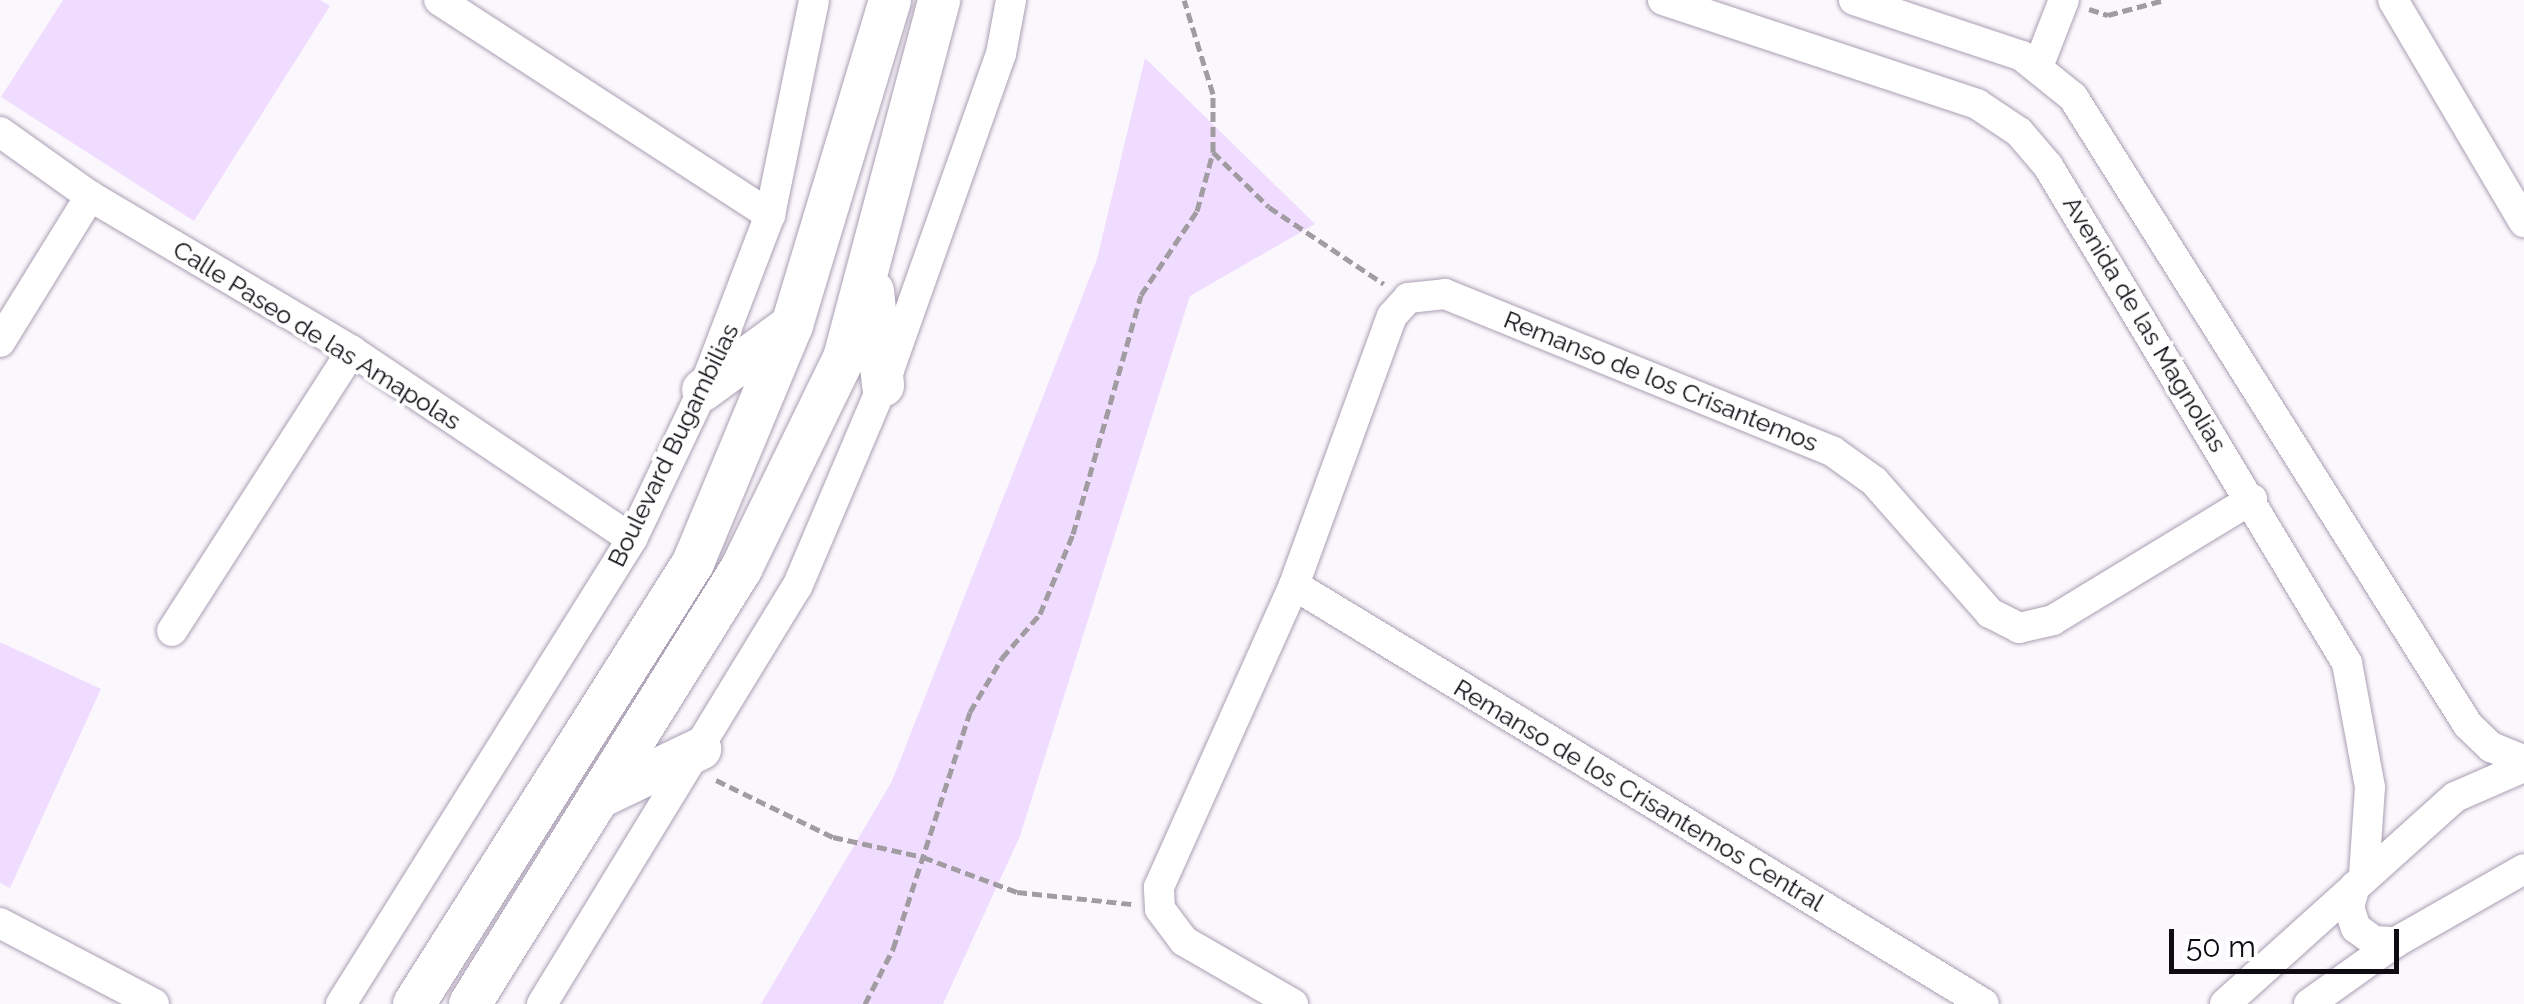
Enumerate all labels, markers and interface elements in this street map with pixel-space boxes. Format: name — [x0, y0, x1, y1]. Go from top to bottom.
street label: Avenida de las Magnolias — [2057, 191, 2233, 457]
street label: Calle Paseo de las Amapolas — [167, 234, 467, 436]
street label: Remanso de los Crisantemos — [1500, 304, 1822, 458]
street label: Boulevard Bugambilias — [601, 319, 745, 571]
street label: Remanso de los Crisantemos Central — [1449, 672, 1829, 918]
scale bar — [2174, 909, 2404, 971]
text: 50 m — [2186, 929, 2256, 964]

